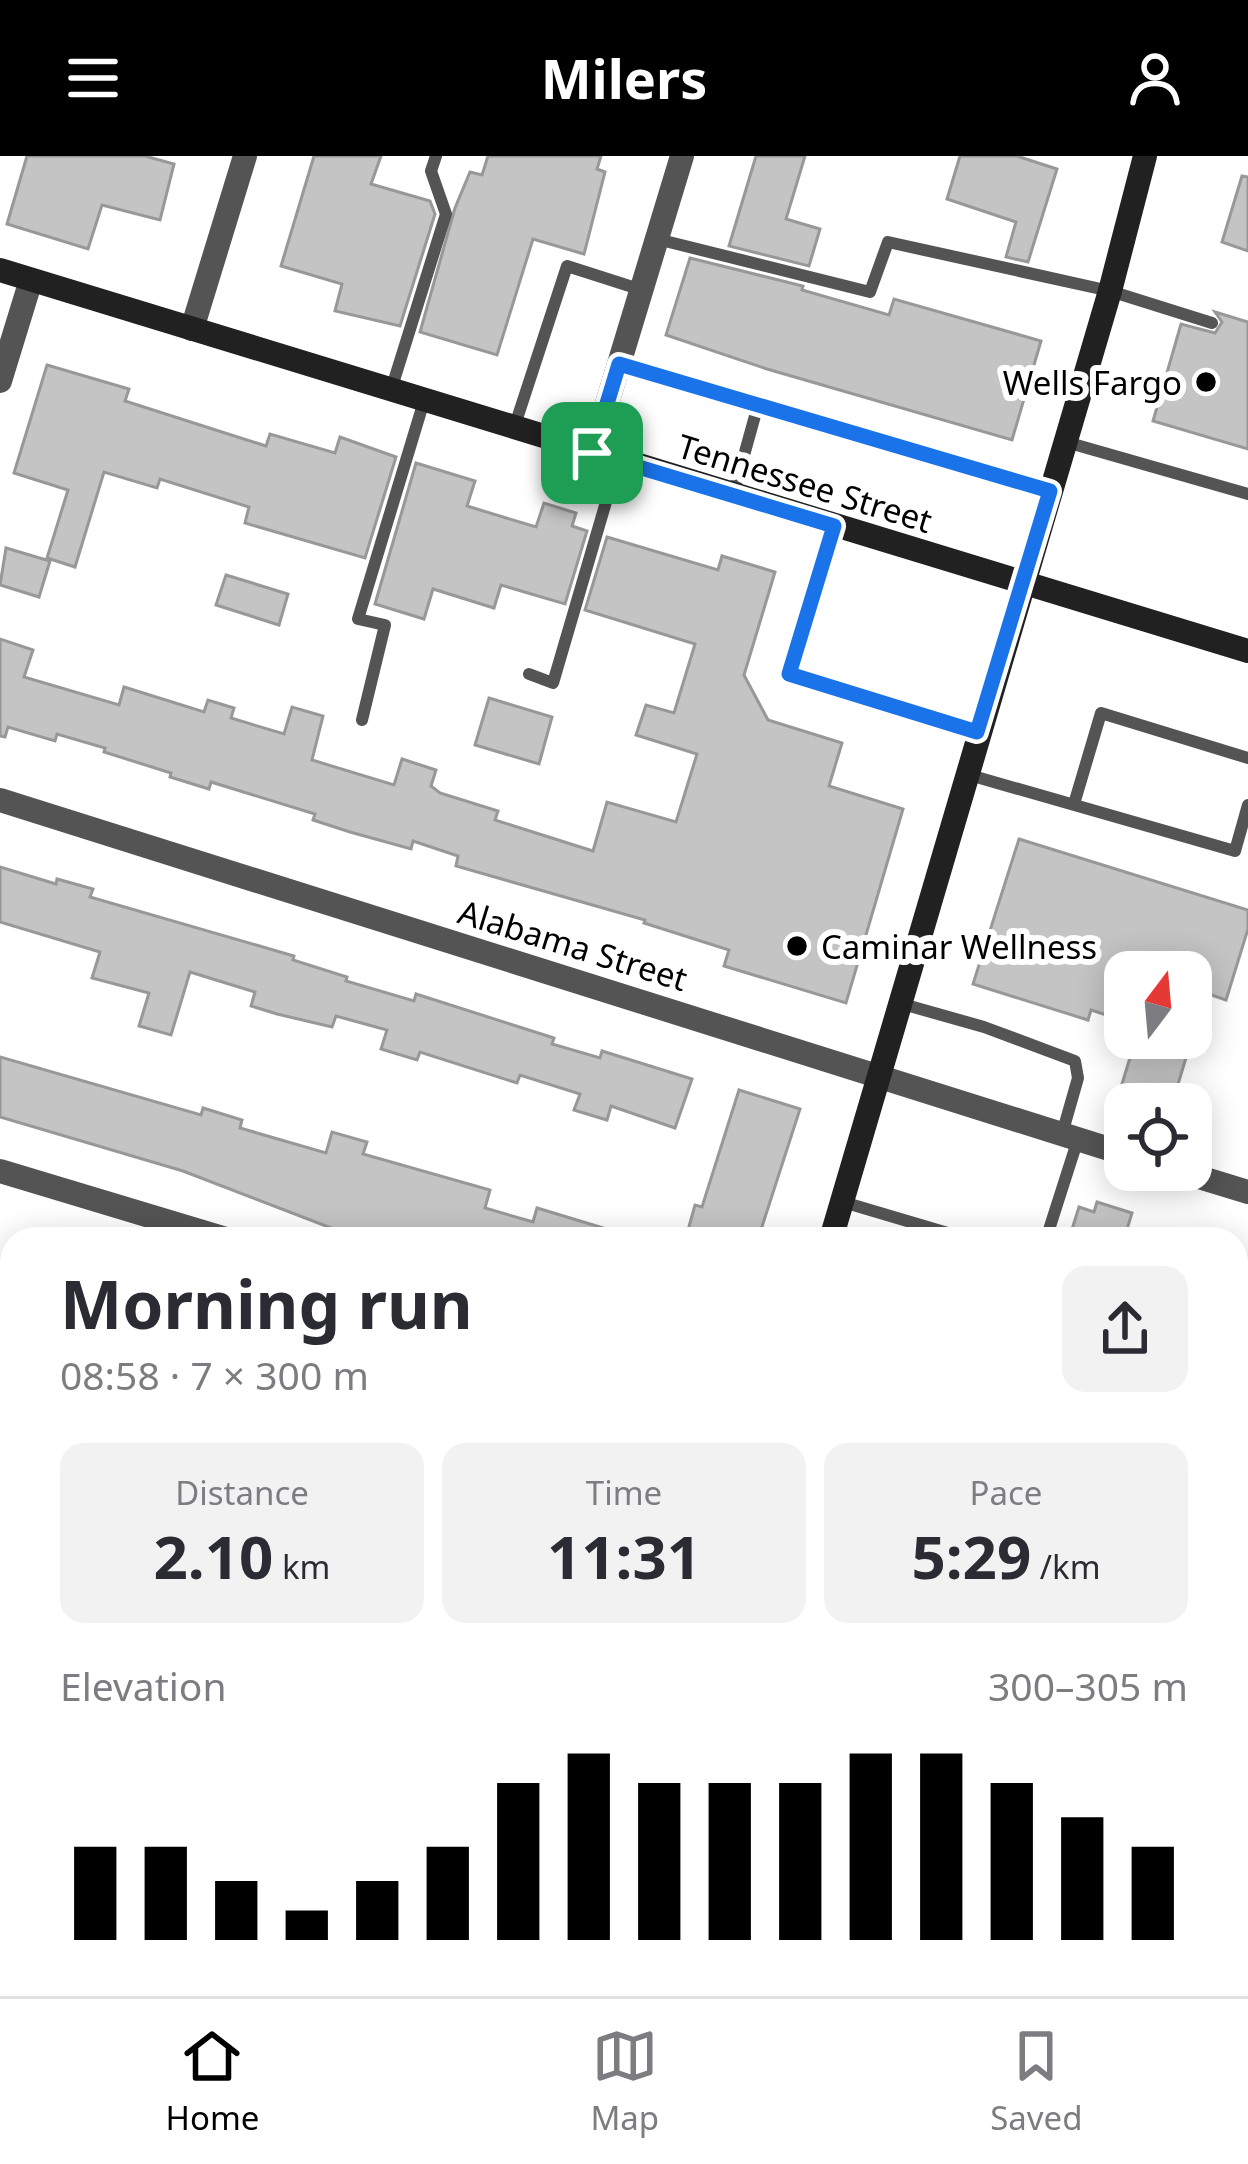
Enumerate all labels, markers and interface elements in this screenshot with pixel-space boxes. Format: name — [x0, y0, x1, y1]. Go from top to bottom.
text: Milers — [541, 41, 707, 115]
icon: menu — [60, 45, 126, 111]
icon: person — [1122, 45, 1188, 111]
place label: Wells Fargo — [1003, 360, 1182, 405]
marker: Wells Fargo — [1193, 369, 1219, 395]
pin — [541, 402, 643, 504]
icon: arrive — [559, 420, 625, 486]
street label: Tennessee Street — [672, 423, 938, 543]
street label: Alabama Street — [453, 889, 693, 1001]
place label: Caminar Wellness — [821, 924, 1097, 969]
marker: Caminar Wellness — [784, 933, 810, 959]
north arrow — [1104, 951, 1212, 1059]
map controls — [1104, 951, 1212, 1191]
button: locate — [1104, 1083, 1212, 1191]
text: Morning run — [60, 1258, 473, 1348]
button: share — [1062, 1266, 1188, 1392]
text: 08:58 · 7 × 300 m — [60, 1348, 369, 1401]
text: Distance — [175, 1470, 309, 1515]
text: Time — [586, 1470, 662, 1515]
text: Pace — [970, 1470, 1042, 1515]
text: 2.10 — [154, 1515, 273, 1597]
text: 11:31 — [547, 1515, 701, 1597]
text: 5:29 — [911, 1515, 1031, 1597]
text: km — [273, 1544, 330, 1589]
text: /km — [1031, 1544, 1101, 1589]
text: Elevation — [60, 1659, 227, 1712]
text: 300–305 m — [988, 1659, 1188, 1712]
tab: Home — [166, 2023, 259, 2140]
tab: Map — [590, 2023, 659, 2140]
tab: Saved — [990, 2023, 1082, 2140]

